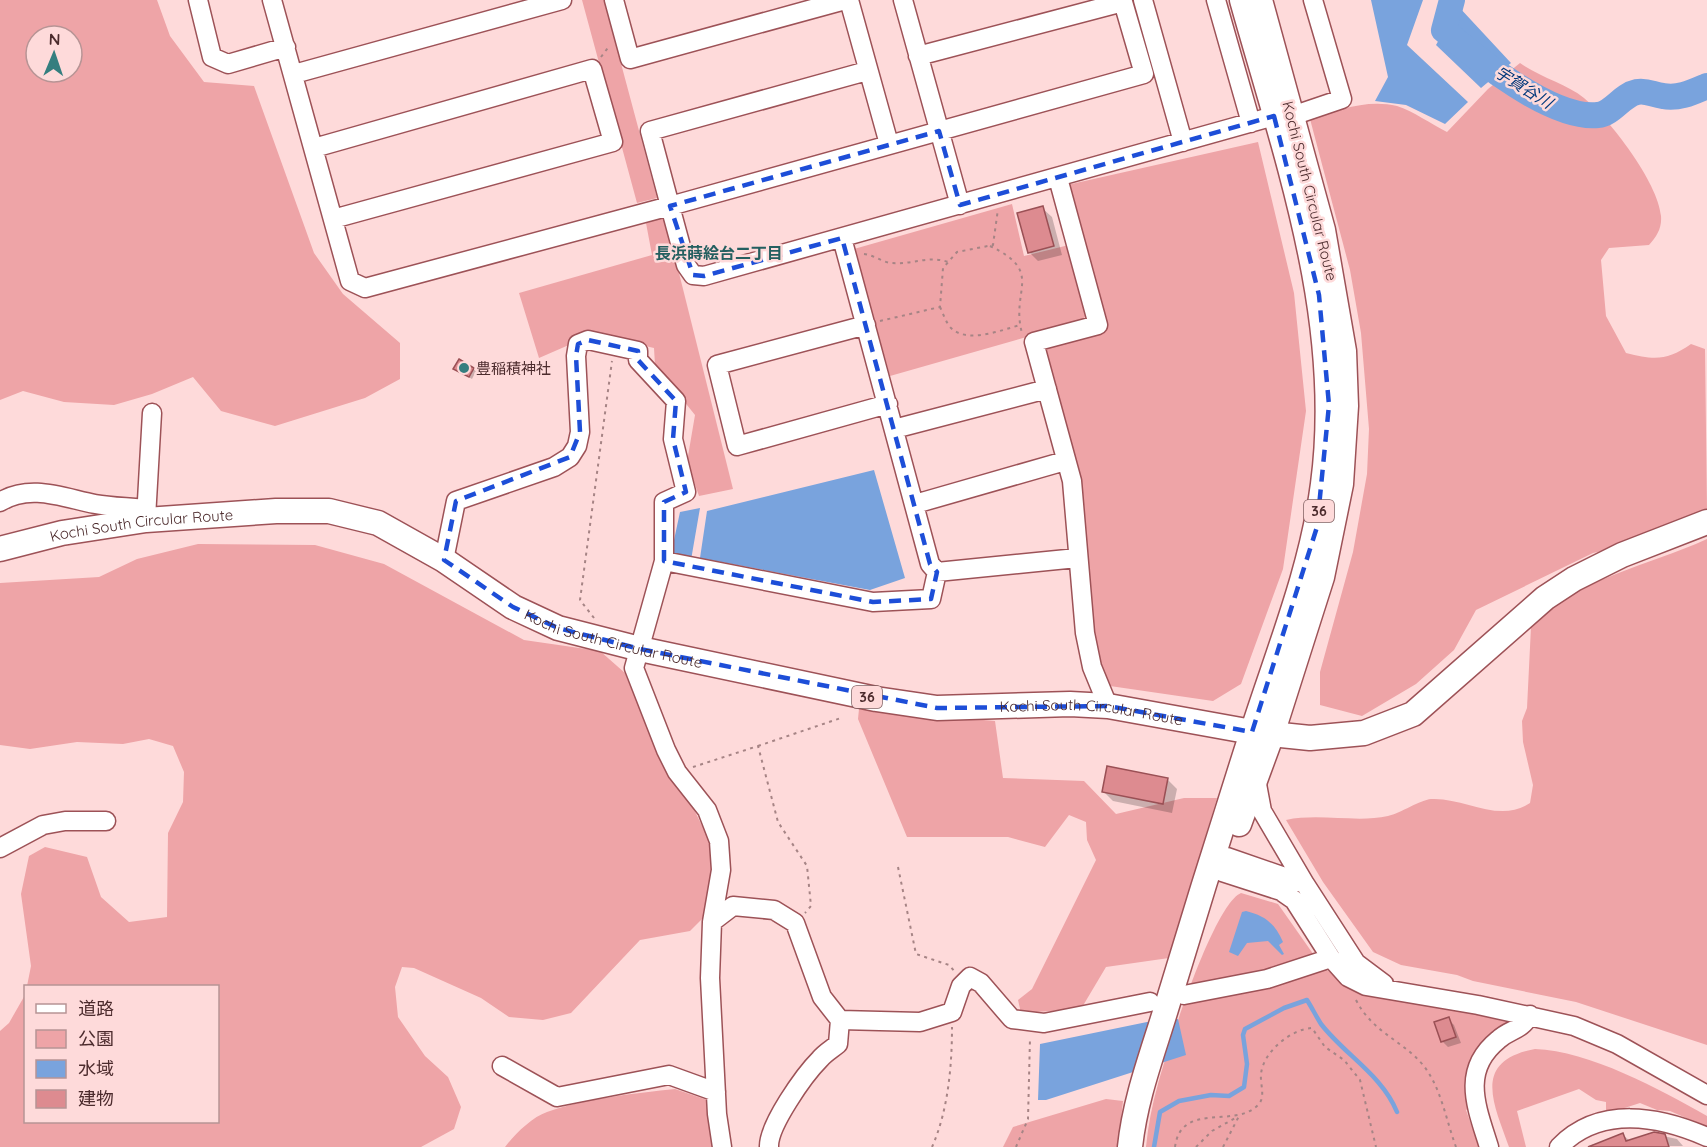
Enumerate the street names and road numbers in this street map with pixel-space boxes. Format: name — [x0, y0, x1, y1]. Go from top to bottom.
street label: Kochi South Circular Route — [1278, 99, 1342, 283]
road number: 36 — [1304, 500, 1334, 522]
street label: Kochi South Circular Route — [48, 504, 234, 545]
street label: Kochi South Circular Route — [521, 604, 705, 672]
road number: 36 — [852, 686, 882, 708]
street label: Kochi South Circular Route — [999, 694, 1185, 729]

